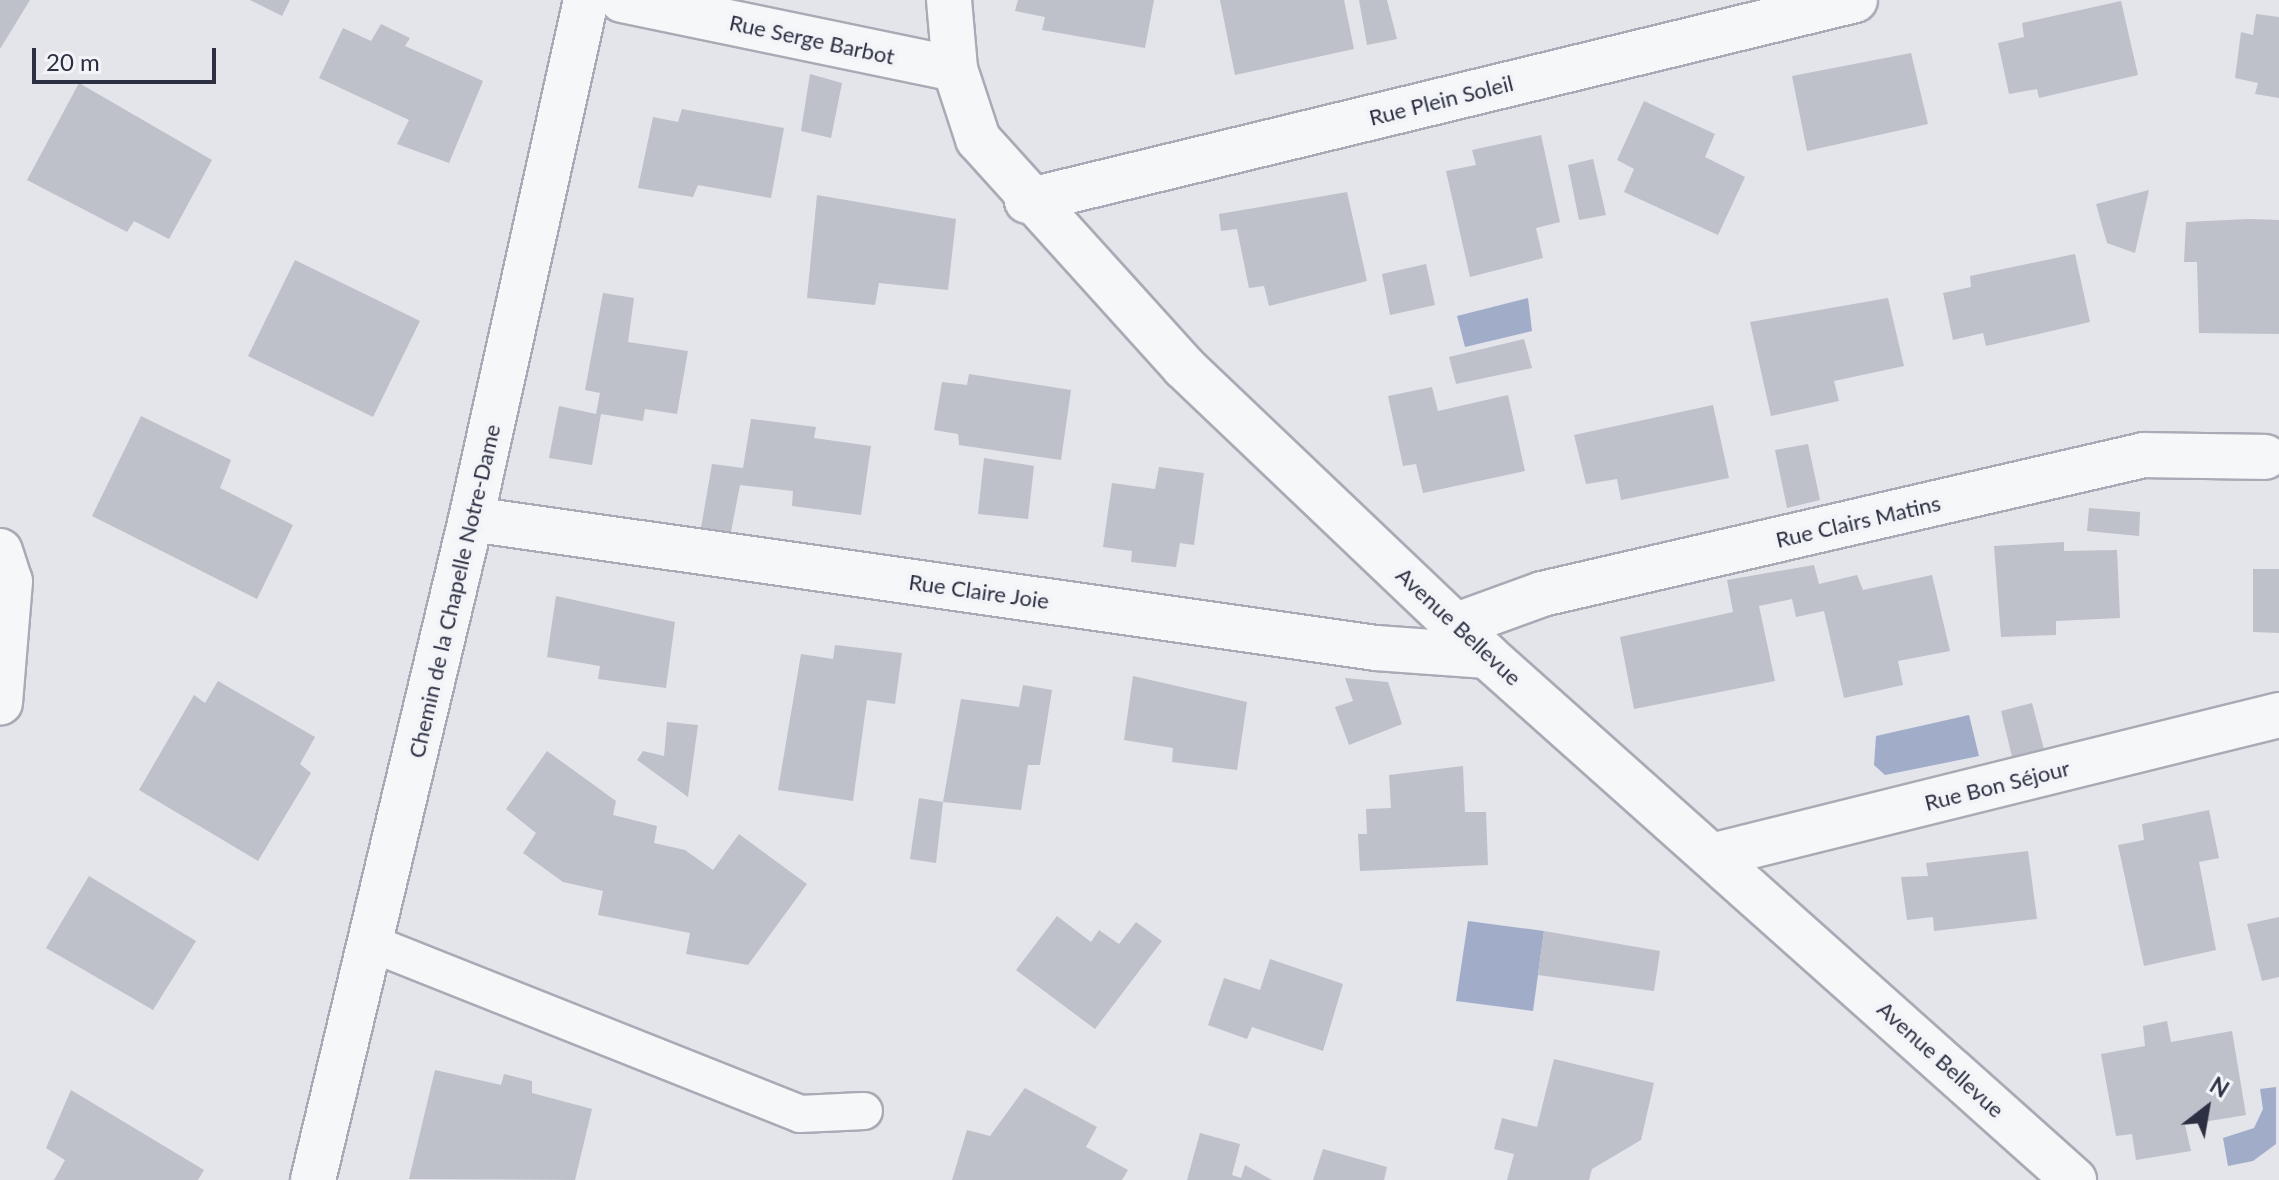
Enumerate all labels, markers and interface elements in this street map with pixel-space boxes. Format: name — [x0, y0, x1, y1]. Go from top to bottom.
street label: Rue Serge Barbot — [727, 9, 897, 69]
scale bar — [36, 32, 220, 82]
text: 20 m — [46, 47, 100, 76]
street label: Rue Plein Soleil — [1366, 69, 1516, 131]
street label: Chemin de la Chapelle Notre-Dame — [403, 422, 505, 760]
street label: Rue Clairs Matins — [1773, 489, 1943, 553]
street label: Avenue Bellevue — [1391, 561, 1527, 691]
street label: Rue Claire Joie — [907, 568, 1051, 614]
street label: Rue Bon Séjour — [1922, 754, 2072, 816]
street label: Avenue Bellevue — [1872, 995, 2010, 1123]
north arrow — [2167, 1068, 2247, 1148]
text: N — [2205, 1071, 2234, 1103]

